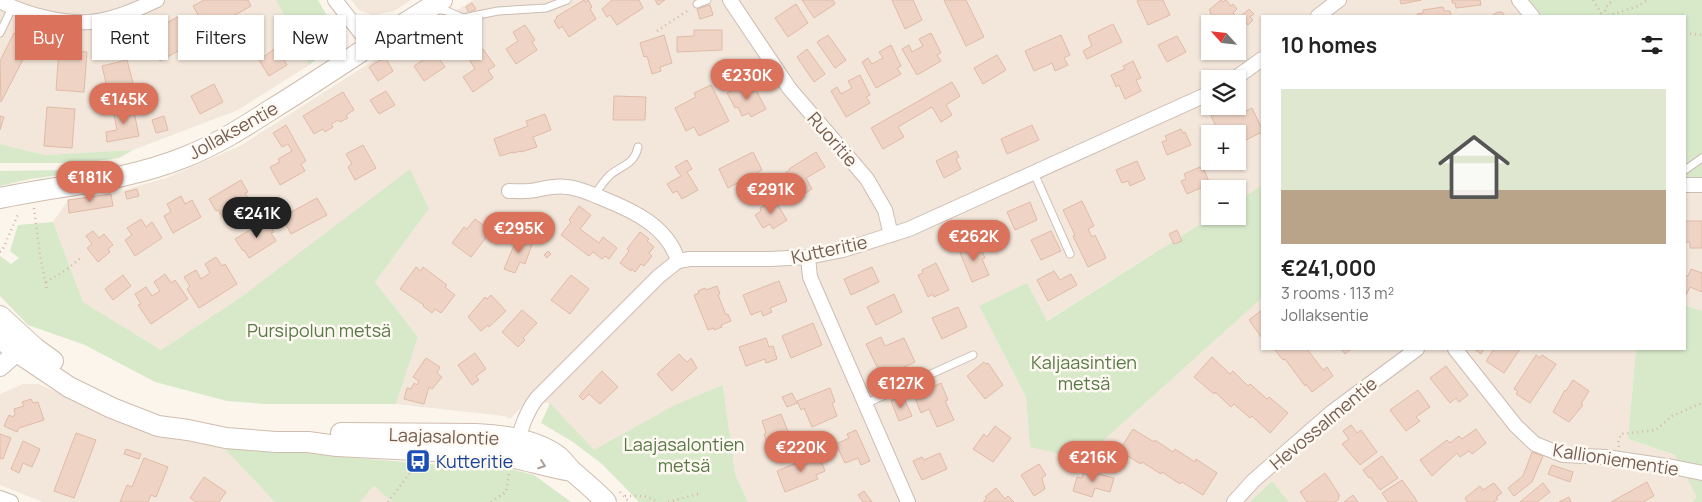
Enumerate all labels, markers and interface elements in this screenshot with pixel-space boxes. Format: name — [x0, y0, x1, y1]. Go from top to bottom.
chip: Buy — [15, 15, 82, 60]
chip: Rent — [92, 15, 168, 60]
chip: Filters — [178, 15, 264, 60]
chip: New — [274, 15, 346, 60]
chip: Apartment — [356, 15, 482, 60]
north arrow — [1201, 15, 1246, 60]
map controls — [1201, 15, 1246, 225]
text: 10 homes — [1281, 31, 1377, 59]
icon: filters — [1638, 31, 1666, 59]
pin: €230K — [712, 58, 782, 101]
text: €230K — [722, 64, 772, 86]
button: layers — [1201, 70, 1246, 115]
pin: €145K — [89, 82, 159, 125]
text: €145K — [100, 88, 148, 110]
street label: Jollaksentie — [184, 96, 282, 164]
street label: Ruoritie — [803, 106, 863, 172]
icon: home — [1429, 122, 1519, 212]
button: + — [1201, 125, 1246, 170]
pin: €181K — [55, 160, 125, 203]
text: €181K — [67, 166, 113, 188]
pin: €291K — [736, 172, 806, 215]
text: €291K — [747, 178, 795, 200]
button: − — [1201, 180, 1246, 225]
pin: €241K — [222, 196, 292, 239]
text: €241K — [233, 202, 281, 224]
pin: €295K — [484, 212, 554, 254]
text: €295K — [494, 217, 544, 239]
pin: €262K — [939, 220, 1009, 262]
text: €262K — [949, 225, 999, 247]
street label: Kutteritie — [789, 229, 869, 269]
text: €241,000 — [1281, 254, 1376, 282]
text: 3 rooms · 113 m² — [1281, 282, 1394, 304]
text: Jollaksentie — [1281, 304, 1369, 326]
park label: Pursipolun metsä — [247, 318, 391, 342]
park label: Kaljaasintien metsä — [1031, 350, 1137, 395]
pin: €127K — [866, 366, 936, 409]
street label: Hevossalmentie — [1264, 371, 1382, 475]
text: €127K — [878, 372, 924, 394]
street label: Laajasalontie — [388, 422, 500, 450]
pin: €220K — [766, 430, 836, 473]
park label: Laajasalontien metsä — [623, 432, 745, 477]
text: €220K — [776, 436, 826, 458]
street label: Kallioniementie — [1551, 437, 1681, 481]
pin: €216K — [1058, 440, 1128, 483]
text: €216K — [1069, 446, 1117, 468]
bus stop icon: Kutteritie — [405, 448, 431, 474]
place label: Kutteritie — [436, 449, 513, 473]
one-way arrow — [537, 459, 546, 469]

